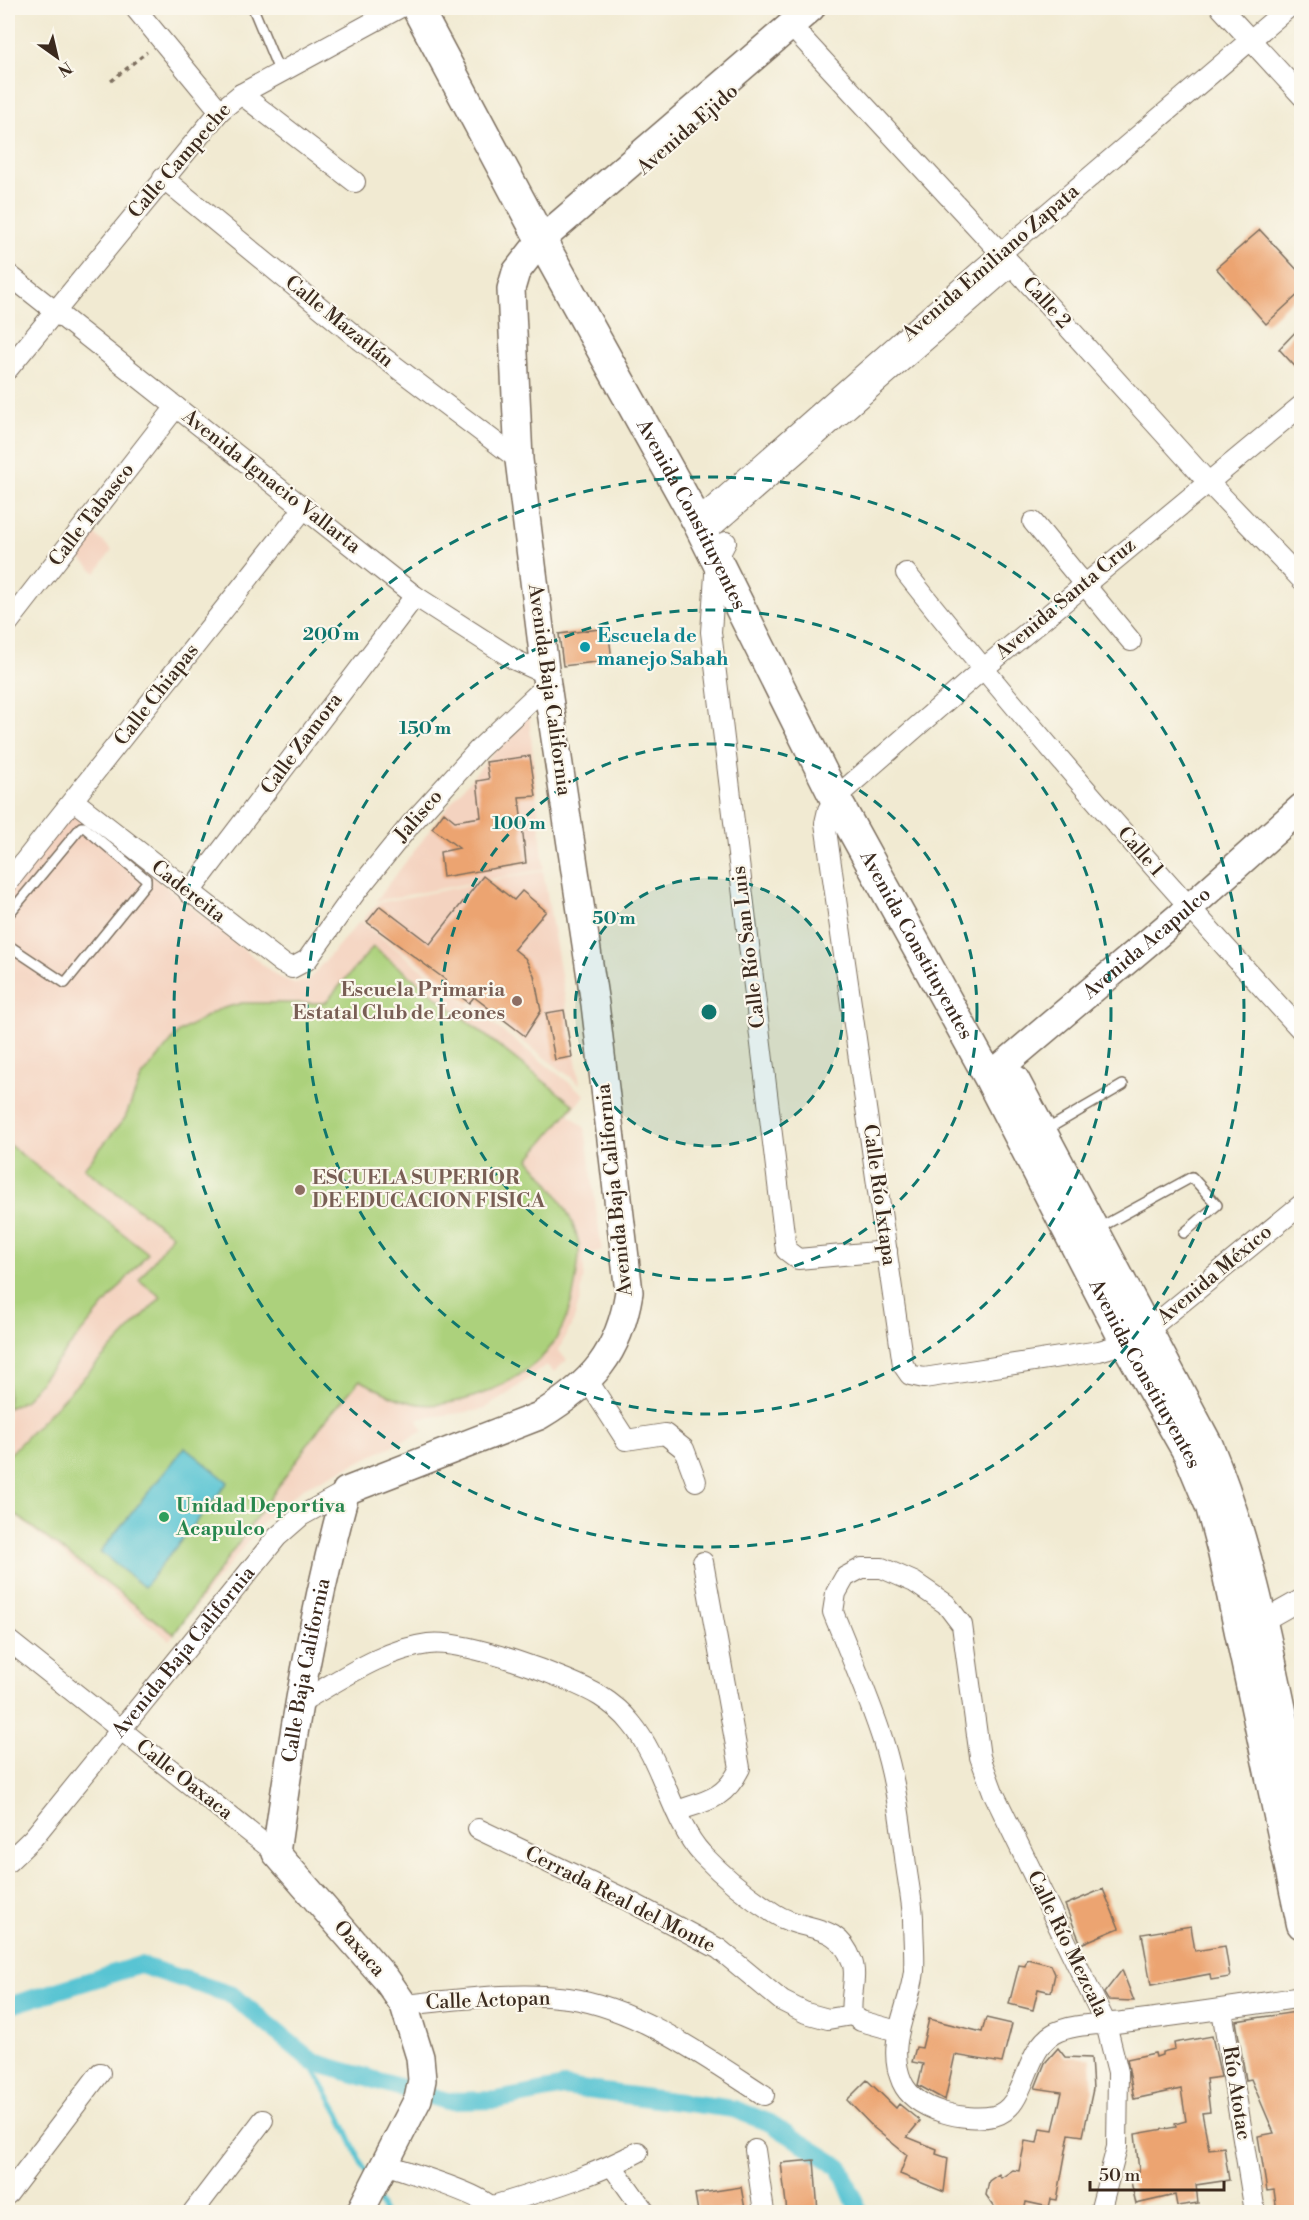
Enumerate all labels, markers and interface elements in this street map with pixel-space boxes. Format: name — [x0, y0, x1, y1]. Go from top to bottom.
north arrow — [27, 27, 87, 87]
text: N — [54, 57, 76, 81]
street label: Avenida Ejido — [631, 79, 744, 182]
street label: Calle Campeche — [123, 98, 237, 224]
street label: Avenida Emiliano Zapata — [896, 179, 1085, 347]
street label: Calle Mazatlán — [280, 271, 398, 374]
street label: Calle 2 — [1016, 272, 1076, 334]
street label: Avenida Ignacio Vallarta — [176, 404, 366, 560]
street label: Avenida Constituyentes — [630, 414, 752, 614]
street label: Calle Tabasco — [44, 458, 140, 572]
street label: Avenida Santa Cruz — [990, 533, 1141, 666]
street label: Avenida Baja California — [522, 582, 576, 798]
text: 200 m — [303, 623, 360, 646]
place label: Escuela de manejo Sabah — [597, 624, 729, 672]
street label: Calle Chiapas — [109, 639, 205, 751]
marker: Escuela de manejo Sabah — [578, 640, 592, 654]
street label: Calle Zamora — [256, 688, 349, 800]
text: 150 m — [399, 717, 452, 740]
street label: Jalisco — [389, 785, 449, 848]
text: 100 m — [492, 812, 546, 835]
street label: Calle 1 — [1111, 822, 1169, 883]
street label: Avenida Constituyentes — [854, 846, 978, 1044]
street label: Cadereita — [146, 855, 231, 929]
street label: Calle Río San Luis — [727, 864, 771, 1030]
street label: Avenida Acapulco — [1077, 882, 1216, 1005]
text: 50 m — [592, 907, 636, 930]
place label: Escuela Primaria Estatal Club de Leones — [292, 978, 505, 1026]
marker: Escuela Primaria Estatal Club de Leones — [510, 994, 524, 1008]
centre of rings — [699, 1002, 719, 1022]
street label: Avenida Baja California — [591, 1082, 639, 1298]
street label: Calle Río Ixtapa — [857, 1123, 901, 1268]
place label: ESCUELA SUPERIOR DE EDUCACION FISICA — [312, 1166, 546, 1214]
marker: ESCUELA SUPERIOR DE EDUCACION FISICA — [293, 1183, 307, 1197]
street label: Avenida México — [1152, 1220, 1278, 1331]
street label: Avenida Constituyentes — [1083, 1274, 1206, 1472]
place label: Unidad Deportiva Acapulco — [175, 1494, 346, 1542]
marker: Unidad Deportiva Acapulco — [157, 1510, 171, 1524]
street label: Avenida Baja California — [106, 1561, 261, 1744]
street label: Calle Baja California — [277, 1575, 336, 1764]
street label: Calle Oaxaca — [130, 1734, 238, 1826]
street label: Cerrada Real del Monte — [521, 1841, 719, 1959]
street label: Calle Río Mezcala — [1021, 1867, 1114, 2022]
street label: Oaxaca — [328, 1916, 391, 1983]
street label: Calle Actopan — [425, 1986, 551, 2016]
street label: Río Atotac — [1216, 2044, 1256, 2142]
scale bar — [1090, 2154, 1224, 2192]
text: 50 m — [1099, 2164, 1141, 2187]

